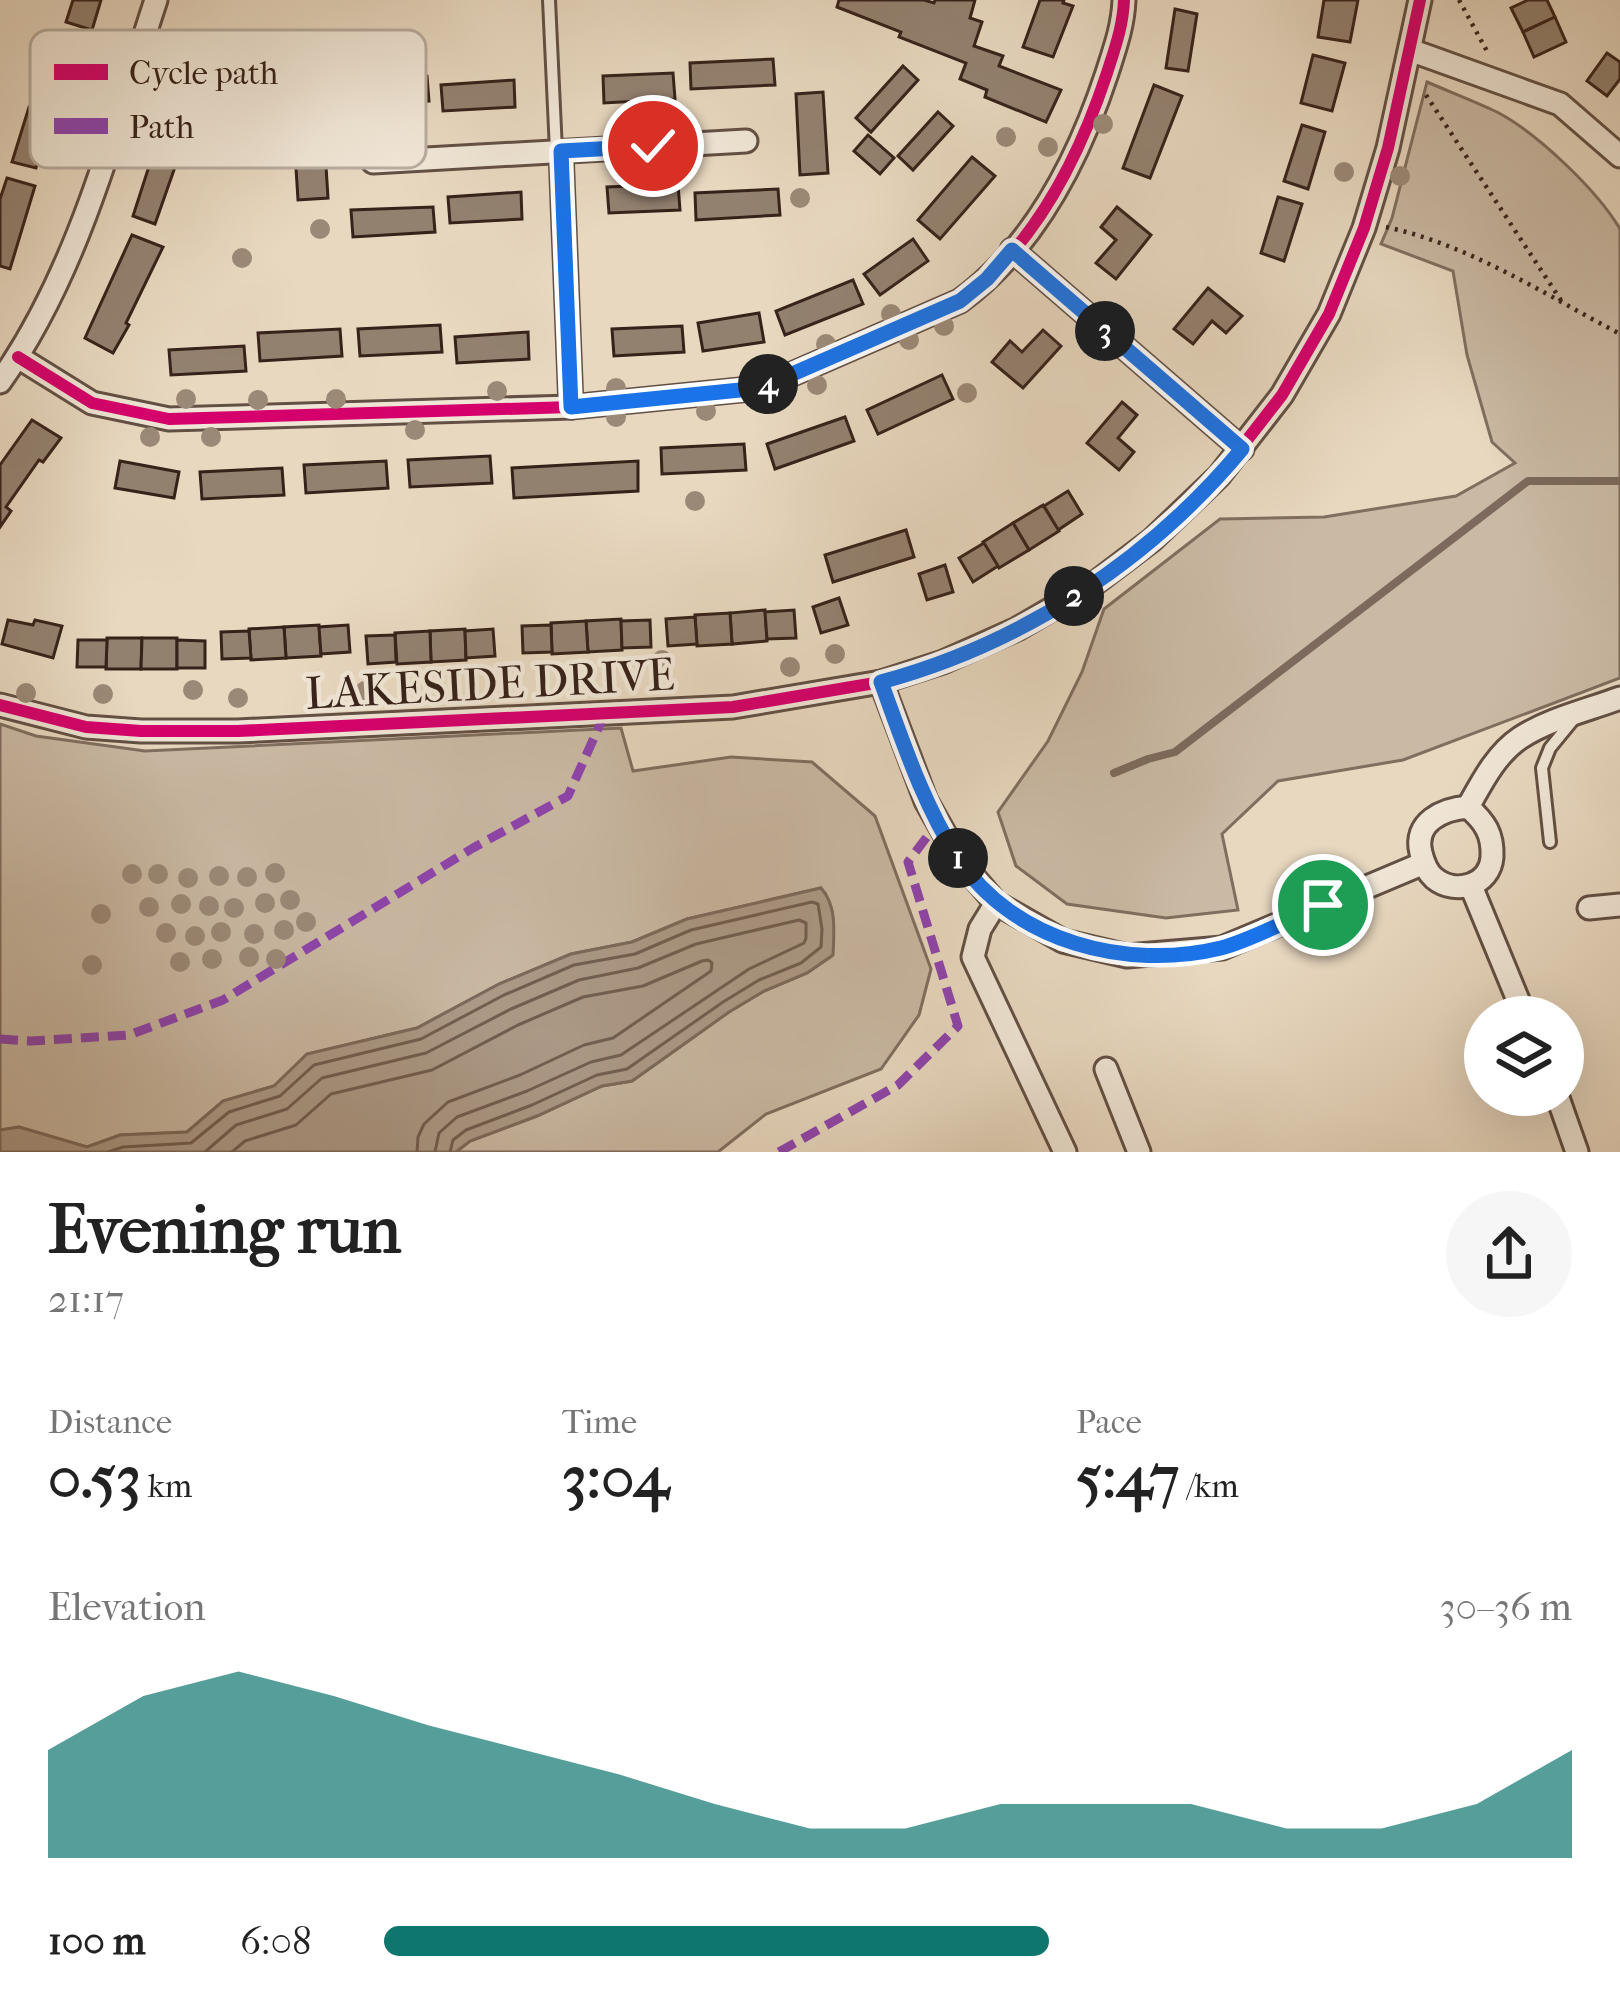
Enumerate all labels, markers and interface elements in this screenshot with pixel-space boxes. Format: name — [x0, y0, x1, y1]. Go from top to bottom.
legend — [30, 30, 426, 168]
text: Cycle path — [129, 54, 279, 93]
pin — [602, 95, 704, 197]
text: Path — [129, 108, 195, 147]
icon: check — [620, 113, 686, 179]
pin: 3 — [1075, 301, 1135, 361]
text: 3 — [1098, 311, 1112, 350]
pin: 4 — [738, 354, 798, 414]
text: 4 — [758, 364, 778, 403]
pin: 2 — [1044, 566, 1104, 626]
text: 2 — [1066, 576, 1082, 615]
street label: LAKESIDE DRIVE — [304, 648, 676, 721]
pin: 1 — [928, 828, 988, 888]
text: 1 — [952, 838, 964, 877]
pin — [1272, 854, 1374, 956]
icon: arrive — [1290, 872, 1356, 938]
map controls — [1464, 996, 1584, 1116]
button: layers — [1464, 996, 1584, 1116]
button: share — [1446, 1191, 1572, 1317]
text: Evening run — [48, 1192, 401, 1269]
text: 21:17 — [48, 1276, 124, 1322]
text: Distance — [48, 1403, 172, 1442]
text: Time — [562, 1403, 637, 1442]
text: Pace — [1076, 1403, 1142, 1442]
text: 0.53 — [48, 1442, 141, 1513]
text: 3:04 — [562, 1442, 669, 1513]
text: 5:47 — [1076, 1442, 1179, 1513]
text: km — [141, 1467, 192, 1506]
text: /km — [1179, 1467, 1239, 1506]
text: Elevation — [48, 1584, 206, 1630]
text: 30–36 m — [1440, 1584, 1572, 1630]
text: 100 m — [48, 1918, 146, 1964]
text: 6:08 — [240, 1918, 312, 1964]

